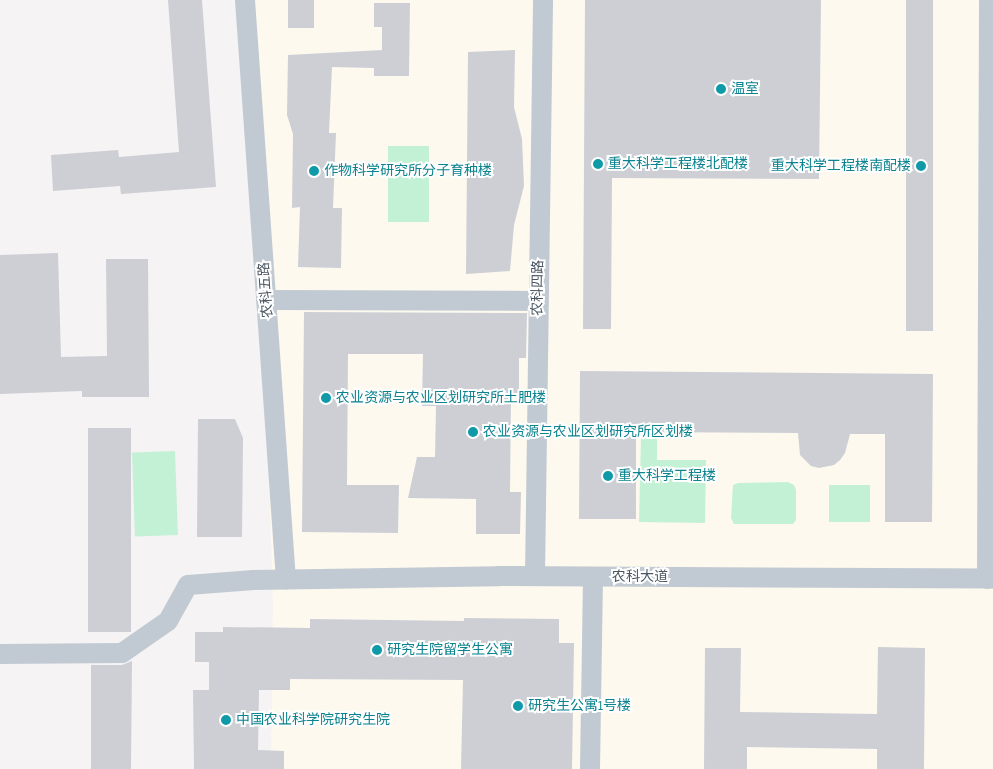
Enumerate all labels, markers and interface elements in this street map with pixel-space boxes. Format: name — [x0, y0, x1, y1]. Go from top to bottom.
place label: 温室 — [731, 81, 759, 97]
marker: 温室 — [715, 83, 727, 95]
place label: 重大科学工程楼北配楼 — [608, 156, 748, 172]
marker: 重大科学工程楼北配楼 — [592, 158, 604, 170]
place label: 重大科学工程楼南配楼 — [771, 158, 911, 174]
marker: 重大科学工程楼南配楼 — [915, 160, 927, 172]
place label: 作物科学研究所分子育种楼 — [324, 163, 492, 179]
marker: 作物科学研究所分子育种楼 — [308, 165, 320, 177]
street label: 农科四路 — [529, 260, 547, 316]
street label: 农科五路 — [256, 261, 276, 319]
place label: 农业资源与农业区划研究所土肥楼 — [336, 390, 546, 406]
marker: 农业资源与农业区划研究所土肥楼 — [320, 392, 332, 404]
place label: 农业资源与农业区划研究所区划楼 — [483, 424, 693, 440]
marker: 农业资源与农业区划研究所区划楼 — [467, 426, 479, 438]
place label: 重大科学工程楼 — [618, 468, 716, 484]
marker: 重大科学工程楼 — [602, 470, 614, 482]
street label: 农科大道 — [612, 569, 668, 585]
place label: 研究生院留学生公寓 — [387, 642, 513, 658]
marker: 研究生院留学生公寓 — [371, 644, 383, 656]
place label: 研究生公寓1号楼 — [528, 698, 631, 714]
marker: 研究生公寓1号楼 — [512, 700, 524, 712]
place label: 中国农业科学院研究生院 — [236, 712, 390, 728]
marker: 中国农业科学院研究生院 — [220, 714, 232, 726]

